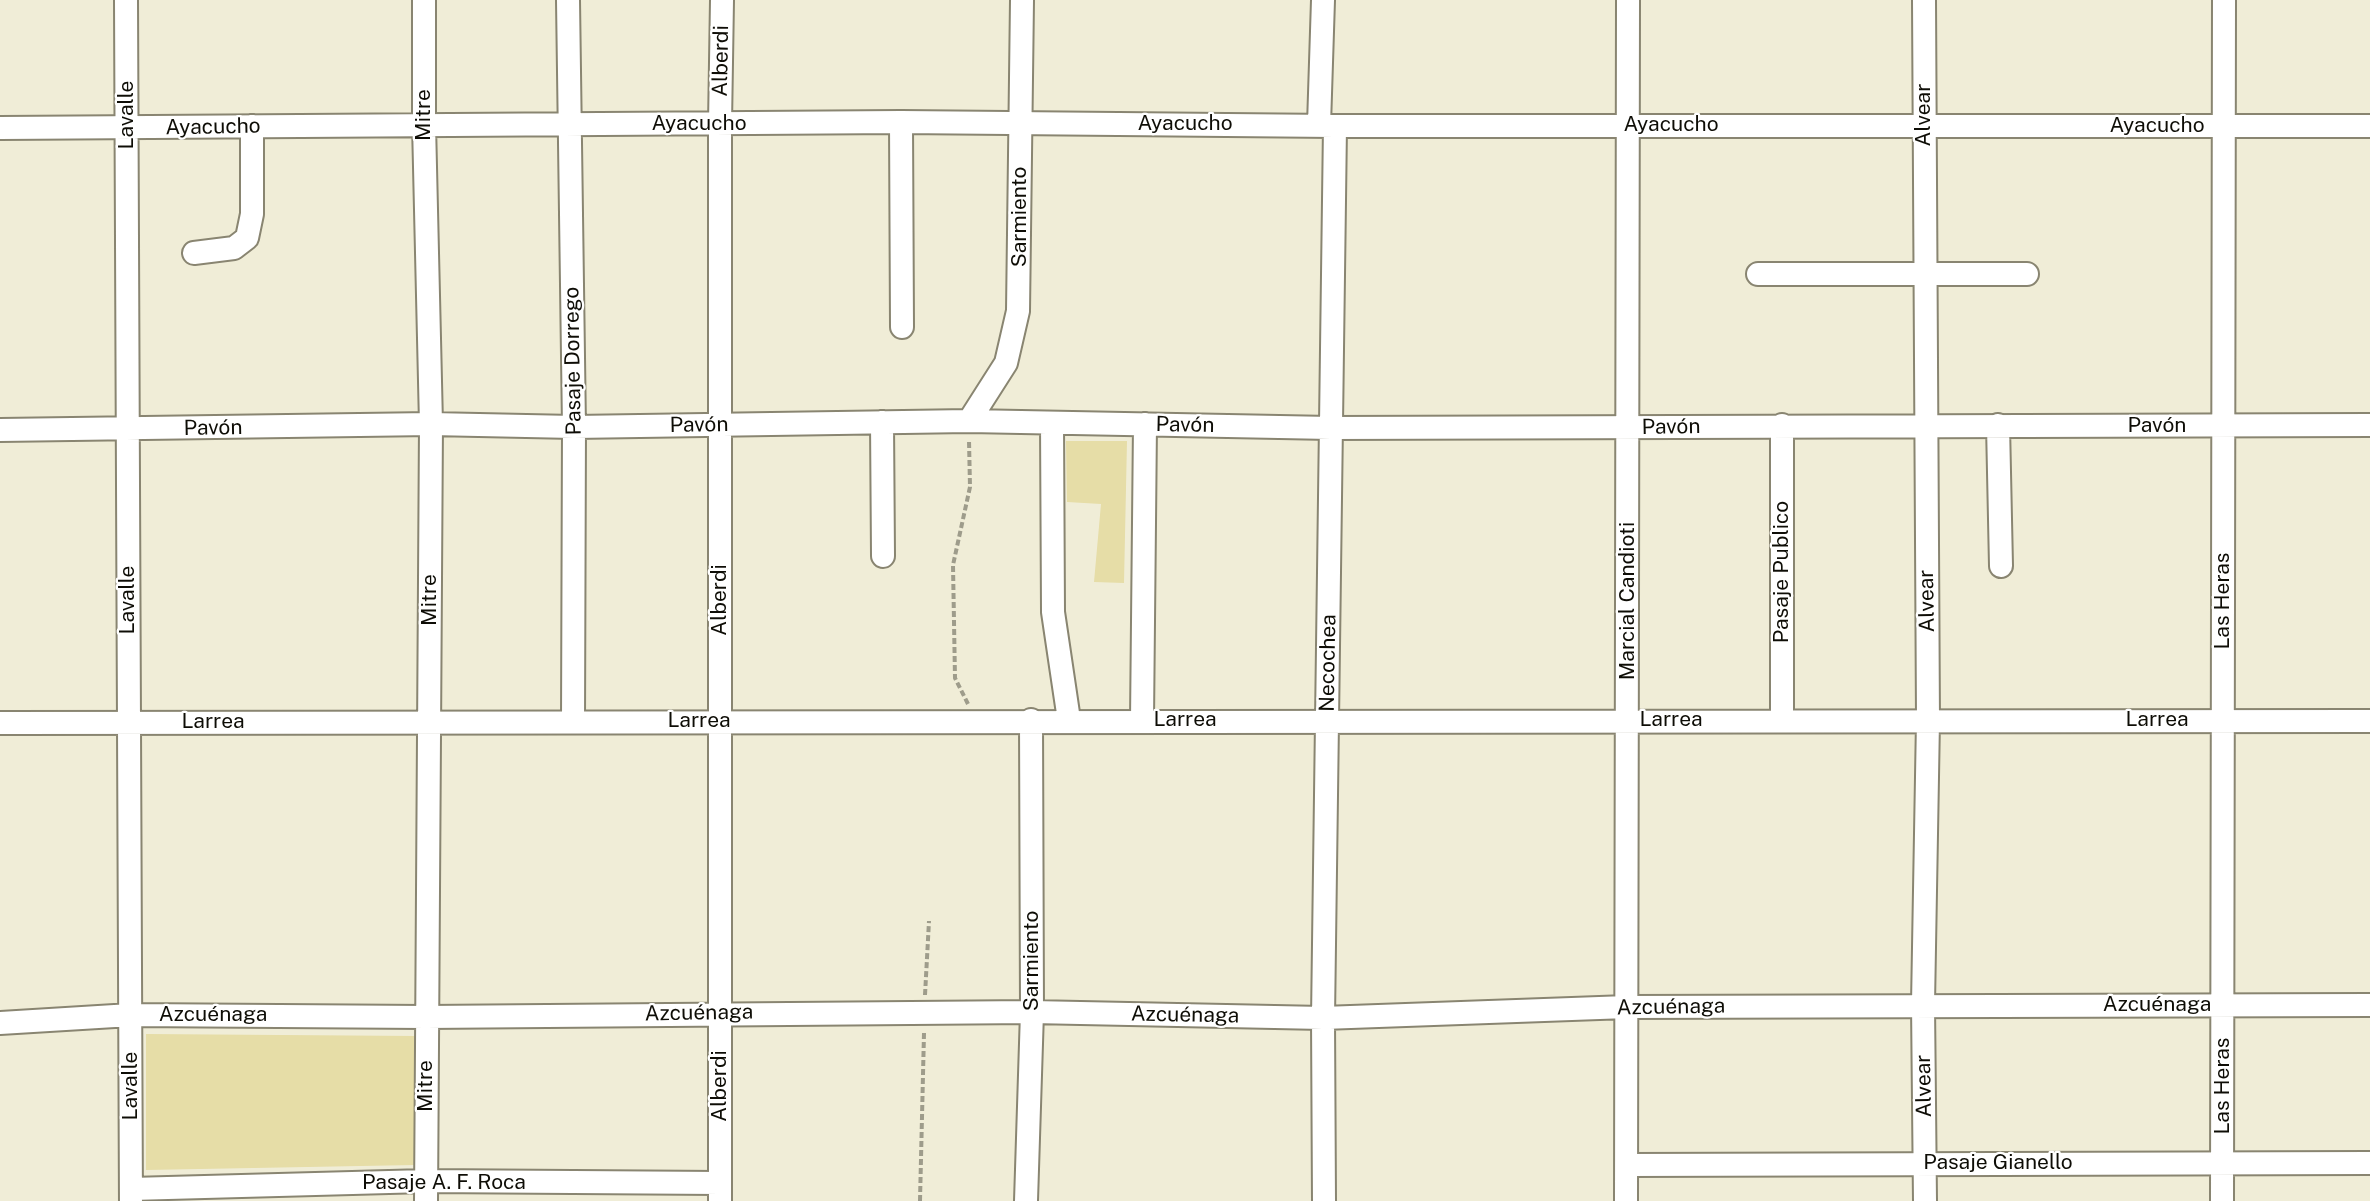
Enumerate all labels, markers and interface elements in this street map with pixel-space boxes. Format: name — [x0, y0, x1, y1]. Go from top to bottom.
street label: Alberdi — [708, 25, 734, 97]
street label: Lavalle — [114, 81, 140, 149]
street label: Alvear — [1911, 84, 1937, 146]
street label: Mitre — [411, 89, 437, 141]
street label: Ayacucho — [651, 111, 747, 137]
street label: Ayacucho — [1137, 111, 1233, 137]
street label: Ayacucho — [1623, 112, 1719, 138]
street label: Ayacucho — [2109, 113, 2205, 139]
street label: Ayacucho — [165, 114, 261, 140]
street label: Sarmiento — [1007, 167, 1033, 267]
street label: Pasaje Dorrego — [559, 287, 587, 435]
street label: Pavón — [669, 412, 729, 438]
street label: Pavón — [1155, 412, 1215, 438]
street label: Pavón — [2128, 413, 2186, 439]
street label: Pavón — [1641, 414, 1701, 440]
street label: Pavón — [183, 415, 243, 441]
street label: Pasaje Publico — [1769, 501, 1795, 643]
street label: Marcial Candioti — [1615, 522, 1641, 680]
street label: Las Heras — [2210, 553, 2236, 649]
street label: Alberdi — [707, 564, 733, 636]
street label: Lavalle — [115, 566, 141, 634]
street label: Alvear — [1914, 569, 1940, 633]
street label: Mitre — [417, 574, 443, 626]
street label: Necochea — [1315, 614, 1341, 712]
street label: Larrea — [1153, 707, 1217, 733]
street label: Larrea — [1639, 707, 1703, 733]
street label: Larrea — [2125, 707, 2189, 733]
street label: Larrea — [667, 708, 731, 734]
street label: Larrea — [181, 709, 245, 735]
street label: Sarmiento — [1019, 911, 1045, 1011]
street label: Azcuénaga — [2103, 992, 2211, 1018]
street label: Azcuénaga — [1617, 993, 1725, 1021]
street label: Azcuénaga — [645, 999, 753, 1027]
street label: Azcuénaga — [1131, 1001, 1239, 1029]
street label: Azcuénaga — [159, 1002, 267, 1028]
street label: Las Heras — [2210, 1038, 2236, 1134]
street label: Alberdi — [707, 1050, 733, 1122]
street label: Lavalle — [118, 1052, 144, 1120]
street label: Alvear — [1911, 1054, 1937, 1118]
street label: Mitre — [413, 1060, 439, 1112]
street label: Pasaje Gianello — [1923, 1150, 2073, 1176]
street label: Pasaje A. F. Roca — [362, 1170, 526, 1196]

